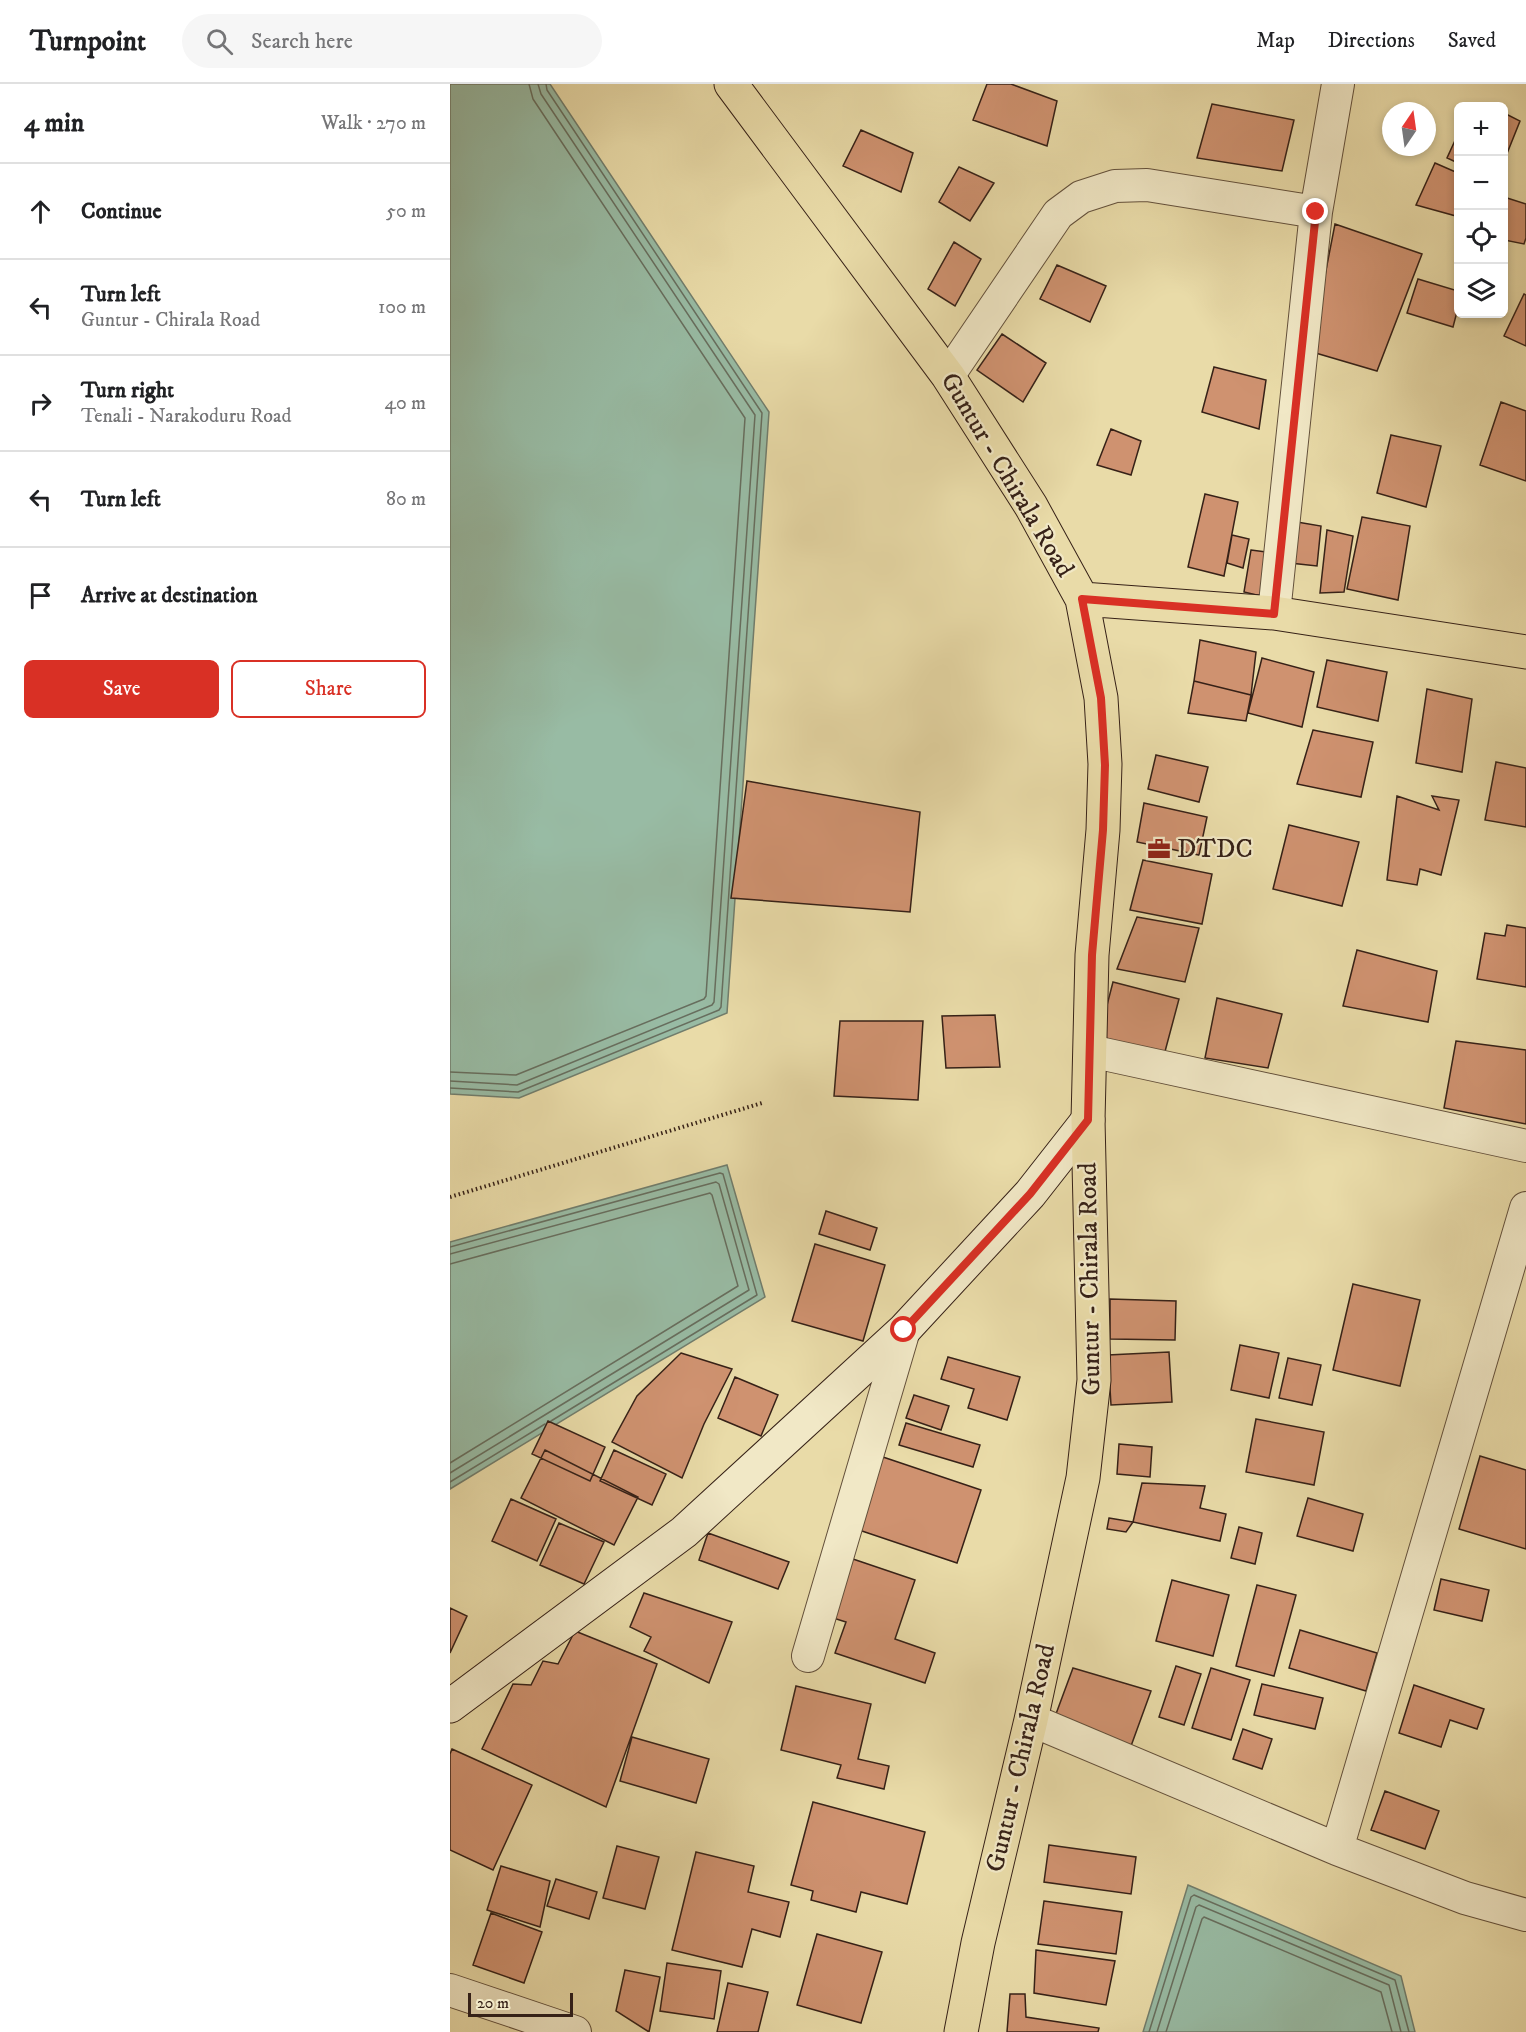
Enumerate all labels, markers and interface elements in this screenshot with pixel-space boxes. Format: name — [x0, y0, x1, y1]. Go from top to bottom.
search box — [182, 14, 602, 68]
text: Turnpoint — [30, 24, 146, 59]
icon: search — [203, 25, 236, 58]
text: Search here — [251, 28, 353, 55]
text: Map — [1256, 28, 1295, 54]
text: Directions — [1328, 28, 1415, 54]
text: Saved — [1448, 28, 1496, 54]
north arrow — [1382, 102, 1436, 156]
map controls — [1454, 102, 1508, 318]
button: + — [1454, 102, 1508, 156]
text: 4 min — [24, 107, 84, 140]
text: Walk · 270 m — [321, 111, 426, 136]
button: − — [1454, 156, 1508, 210]
icon: ahead — [24, 195, 57, 228]
text: Continue — [81, 198, 162, 225]
route end — [1302, 198, 1328, 224]
text: 50 m — [386, 199, 426, 224]
button: locate — [1454, 210, 1508, 264]
button: layers — [1454, 264, 1508, 318]
text: Turn left — [81, 281, 161, 308]
icon: left — [24, 291, 57, 324]
text: 100 m — [378, 295, 426, 320]
text: Guntur - Chirala Road — [81, 308, 260, 333]
street label: Guntur - Chirala Road — [933, 367, 1081, 583]
text: Turn right — [81, 377, 174, 404]
icon: right — [24, 387, 57, 420]
text: 40 m — [384, 391, 426, 416]
text: Tenali - Narakoduru Road — [81, 404, 291, 429]
icon: left — [24, 483, 57, 516]
text: Turn left — [81, 486, 161, 513]
text: 80 m — [386, 487, 426, 512]
icon: arrive — [24, 579, 57, 612]
text: Arrive at destination — [81, 582, 258, 609]
button: Save — [24, 660, 219, 718]
button: Share — [231, 660, 426, 718]
place label: DTDC — [1177, 833, 1253, 866]
office icon: DTDC — [1146, 836, 1172, 862]
street label: Guntur - Chirala Road — [1071, 1162, 1109, 1396]
route start — [890, 1316, 916, 1342]
street label: Guntur - Chirala Road — [979, 1641, 1063, 1875]
scale bar — [468, 1990, 573, 2018]
text: 20 m — [477, 1993, 509, 2013]

